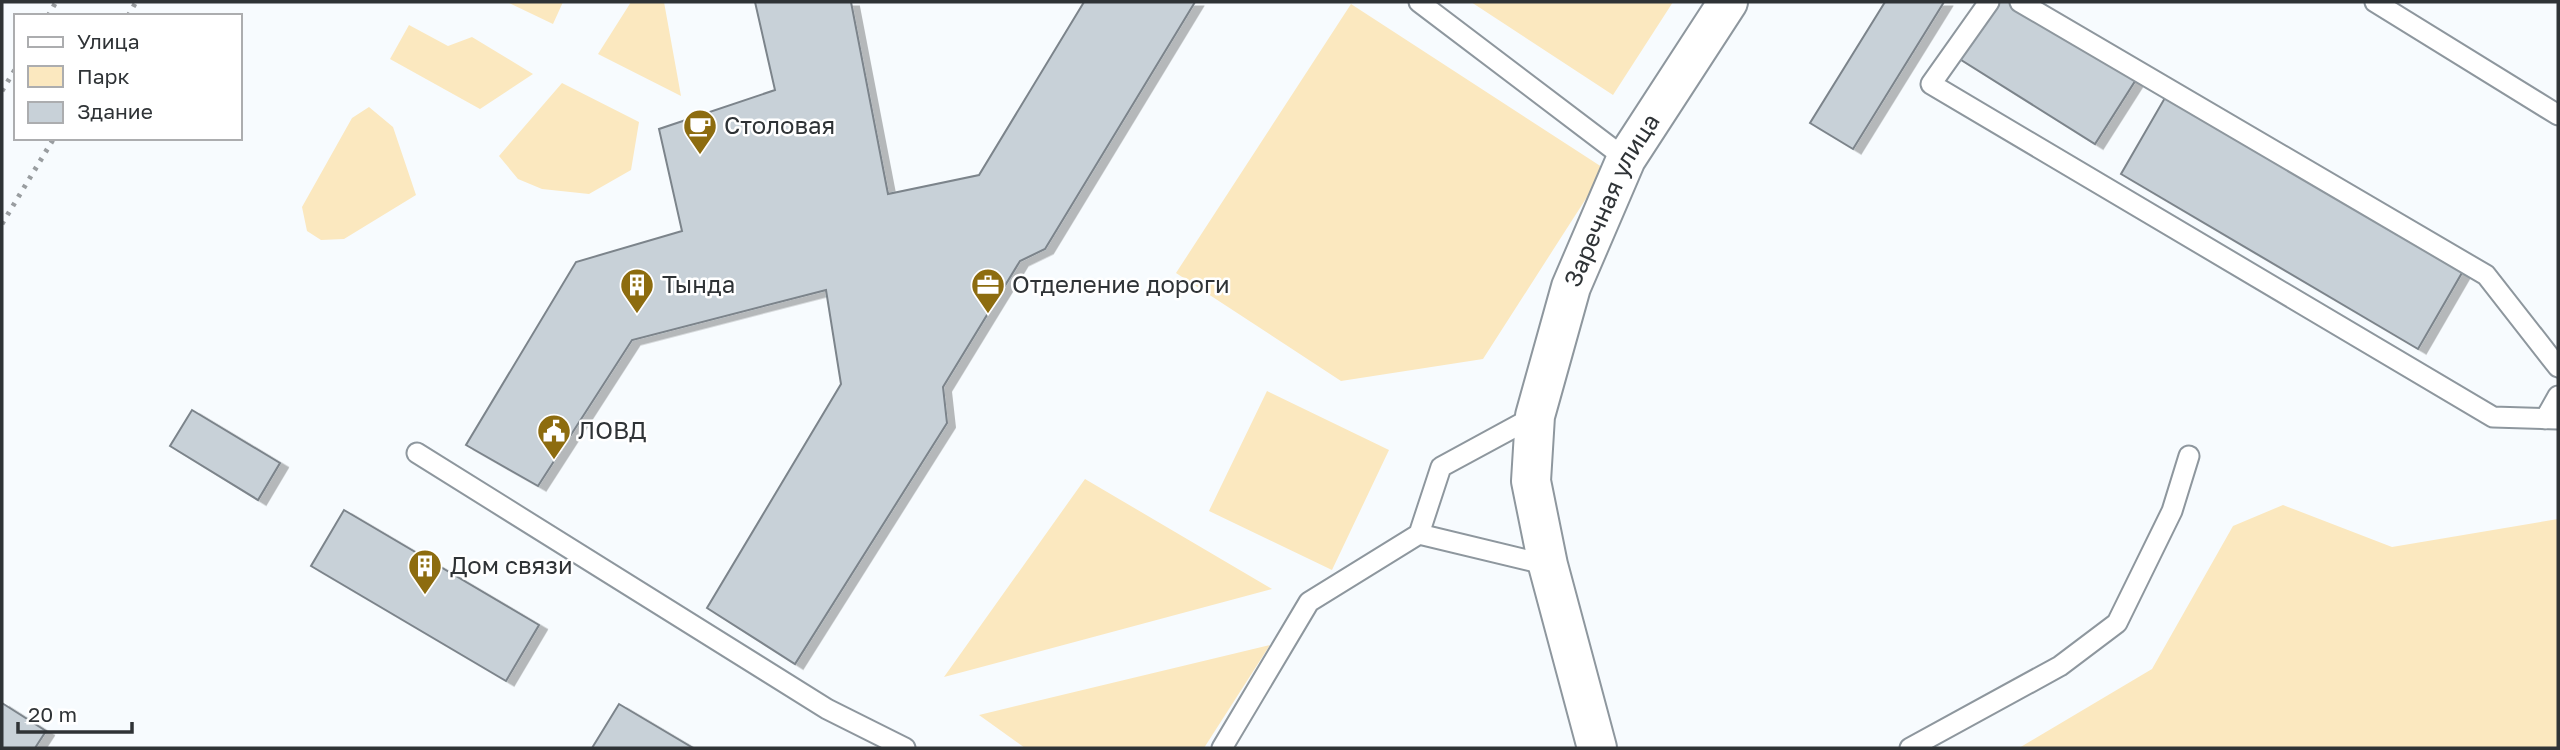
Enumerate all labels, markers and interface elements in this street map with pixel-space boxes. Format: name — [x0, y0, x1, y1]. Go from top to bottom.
legend — [14, 14, 242, 140]
text: Улица — [77, 28, 140, 54]
text: Парк — [77, 63, 130, 89]
text: Здание — [77, 98, 153, 124]
cafe icon: Столовая — [681, 107, 719, 156]
street label: Заречная улица — [1557, 107, 1665, 291]
place label: Столовая — [724, 110, 835, 139]
building icon: Тында — [618, 266, 656, 315]
office icon: Отделение дороги — [969, 266, 1007, 315]
place label: Тында — [662, 269, 735, 298]
place label: Отделение дороги — [1012, 269, 1230, 298]
public building icon: ЛОВД — [535, 412, 573, 461]
place label: ЛОВД — [578, 415, 647, 444]
building icon: Дом связи — [406, 547, 444, 596]
place label: Дом связи — [450, 550, 573, 579]
scale bar — [18, 690, 131, 734]
text: 20 m — [28, 701, 77, 727]

